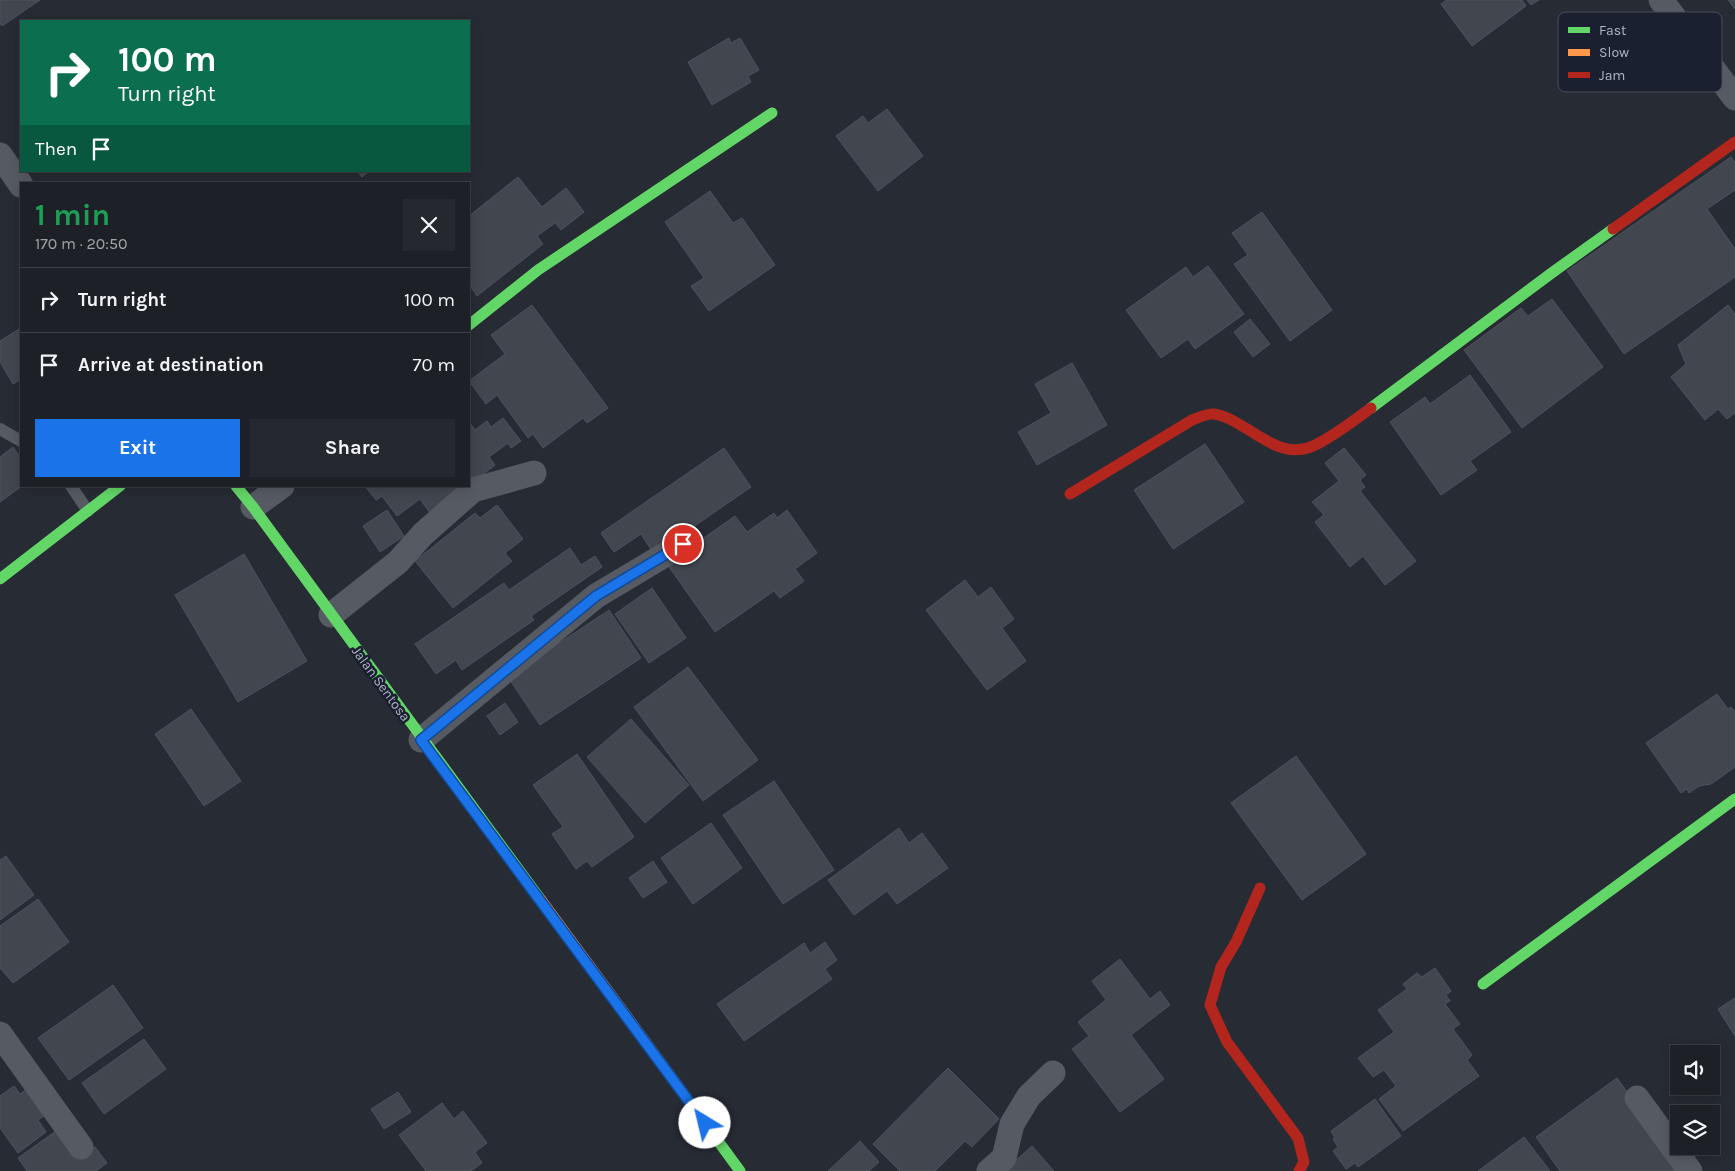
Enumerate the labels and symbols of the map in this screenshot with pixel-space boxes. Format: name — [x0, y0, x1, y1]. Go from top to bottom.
legend — [1558, 12, 1722, 92]
text: Fast — [1599, 22, 1626, 39]
text: Slow — [1599, 44, 1629, 61]
text: Jam — [1599, 67, 1625, 84]
pin — [662, 523, 704, 565]
street label: Jalan Sentosa — [348, 643, 414, 725]
position arrow — [678, 1096, 730, 1148]

